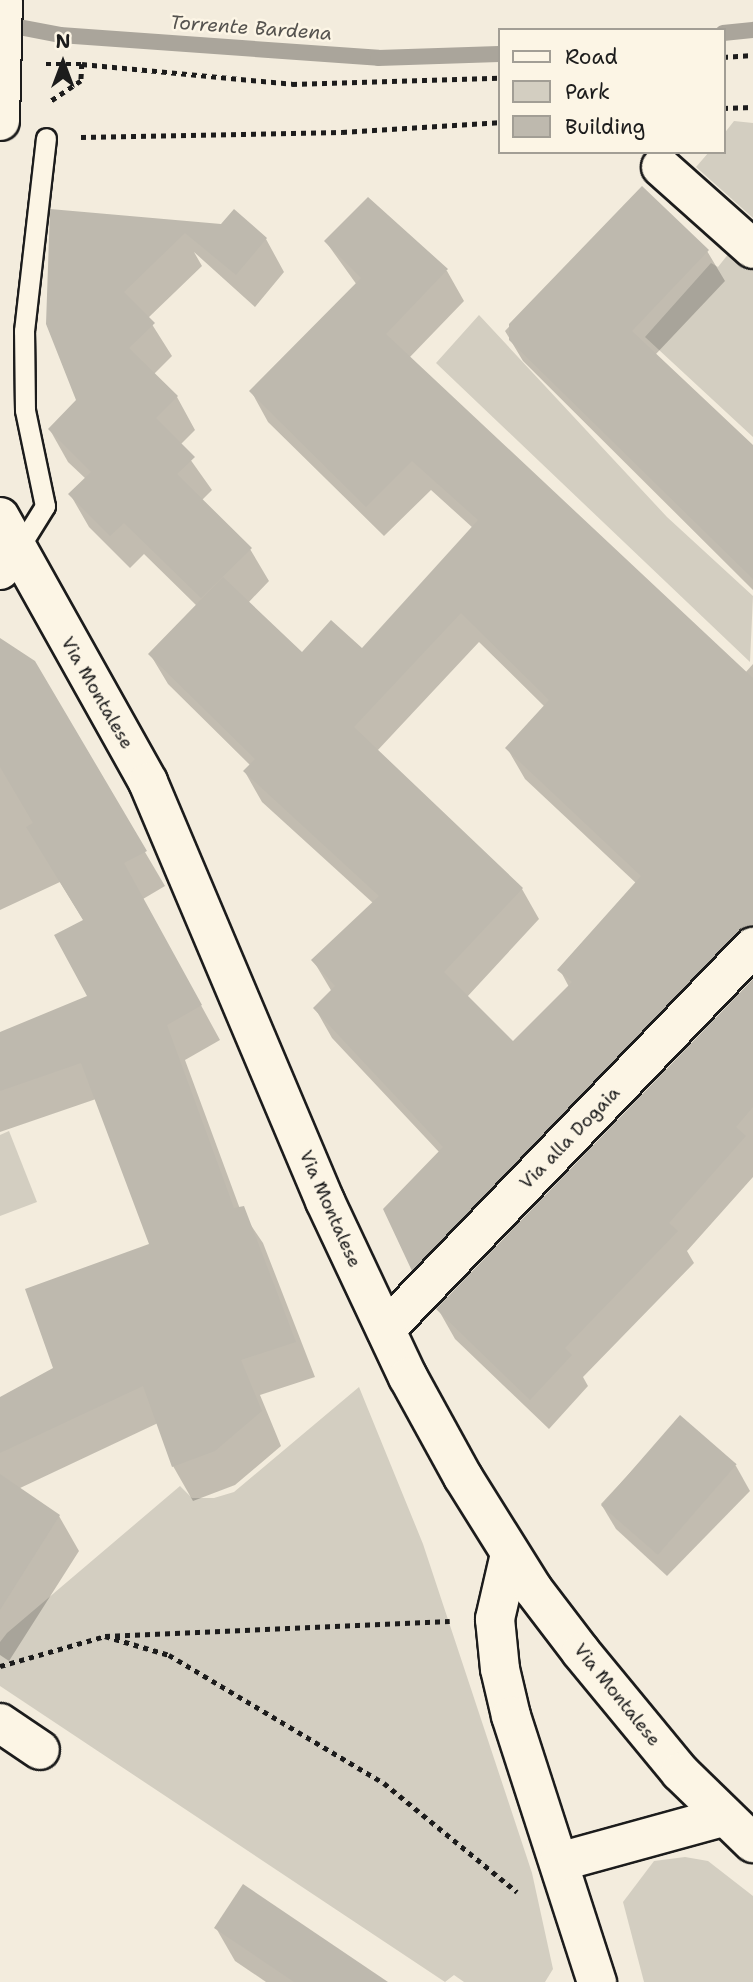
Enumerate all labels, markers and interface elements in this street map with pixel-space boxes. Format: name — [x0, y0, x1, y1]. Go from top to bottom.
water label: Torrente Bardena — [169, 11, 333, 45]
north arrow — [28, 28, 98, 98]
legend — [498, 28, 725, 154]
text: N — [55, 29, 71, 54]
text: Road — [565, 43, 618, 71]
text: Park — [565, 78, 610, 106]
text: Building — [565, 113, 645, 141]
street label: Via Montalese — [56, 633, 138, 753]
street label: Via alla Dogaia — [516, 1082, 624, 1194]
street label: Via Montalese — [295, 1147, 365, 1271]
street label: Via Montalese — [569, 1639, 665, 1751]

